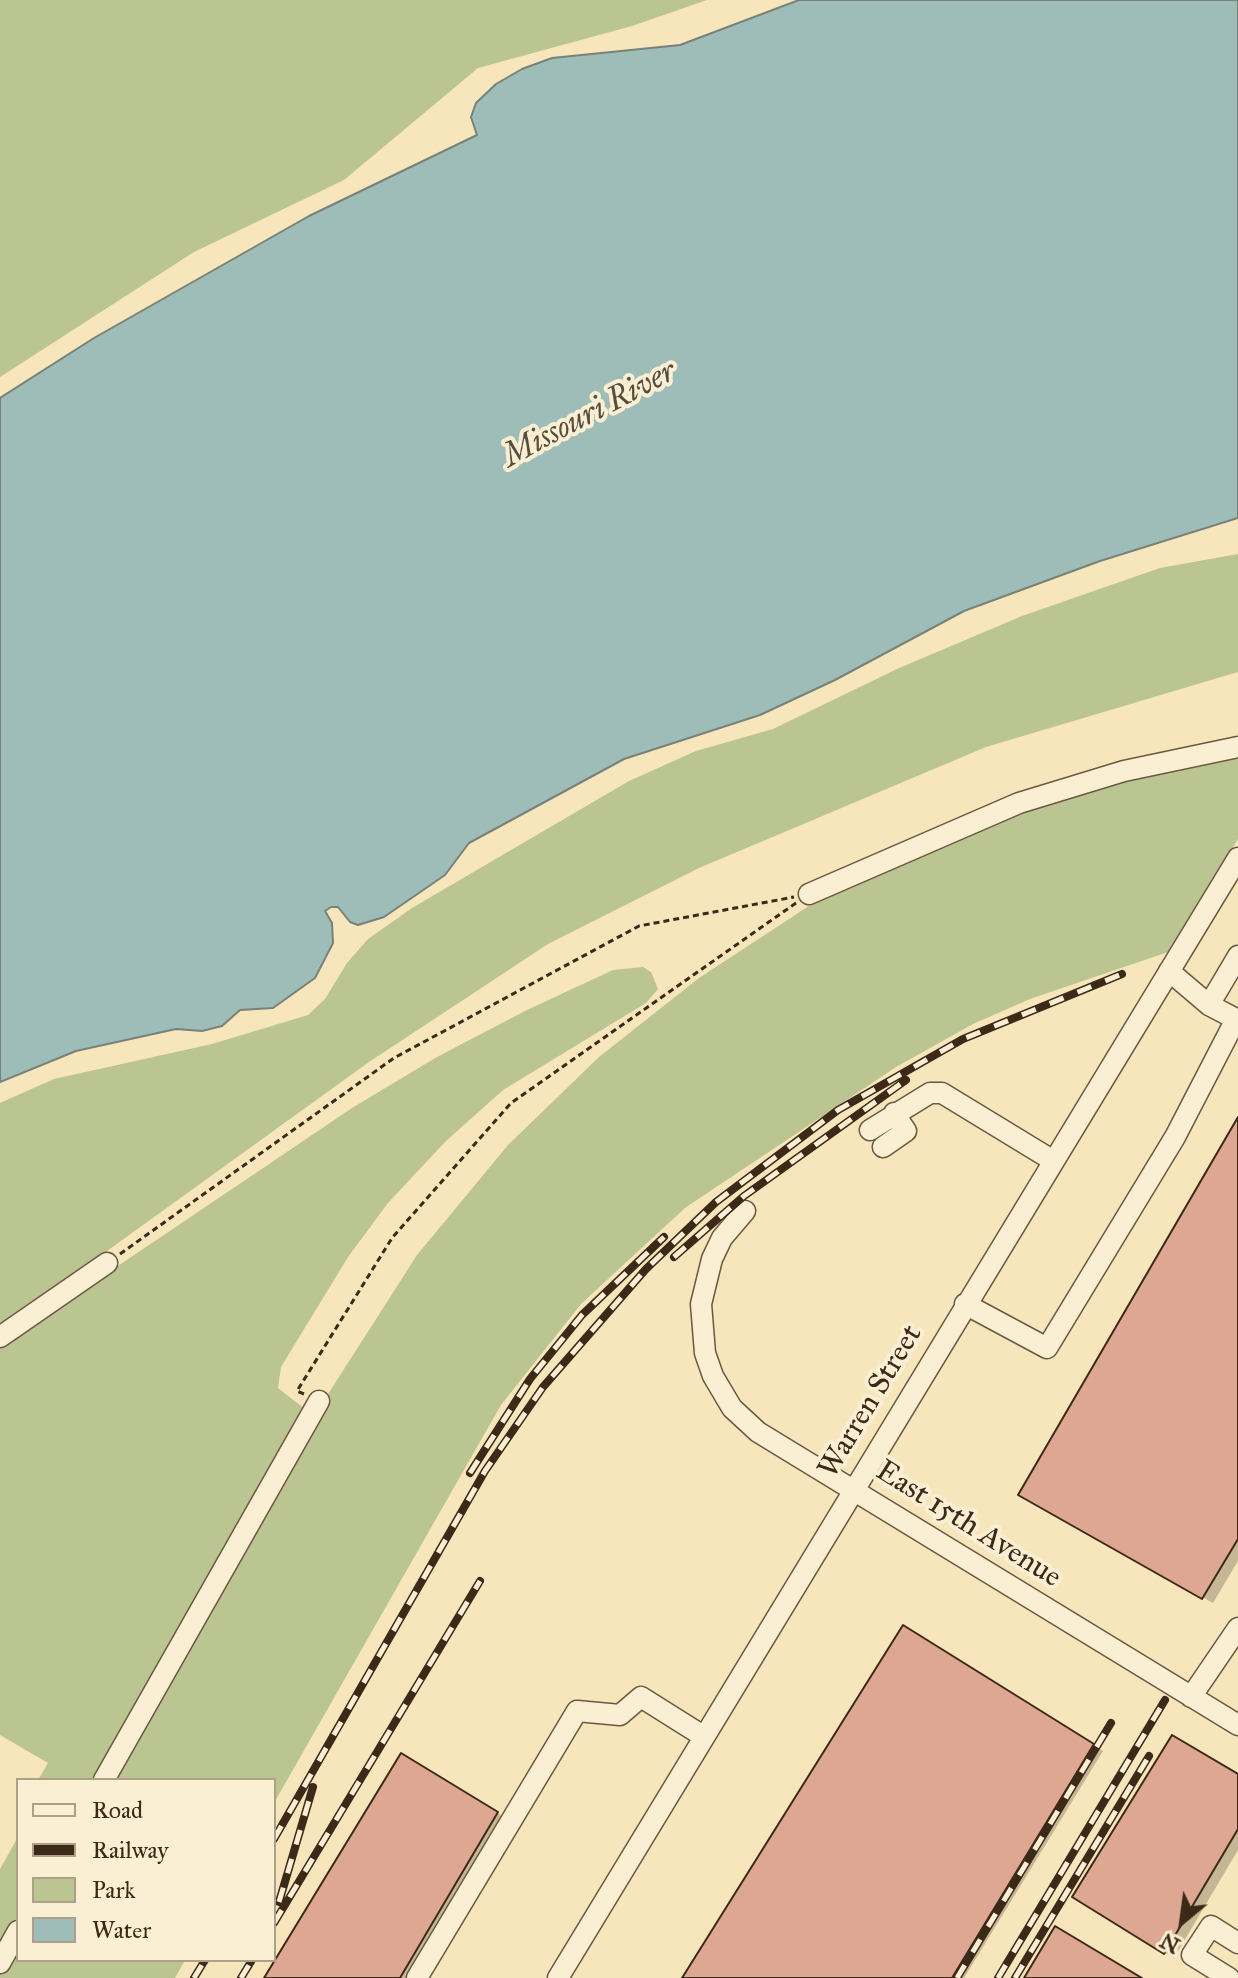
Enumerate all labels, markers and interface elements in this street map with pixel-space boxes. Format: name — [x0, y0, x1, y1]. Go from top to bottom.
water label: Missouri River — [497, 353, 683, 477]
street label: Warren Street — [811, 1319, 931, 1485]
street label: East 15th Avenue — [869, 1454, 1067, 1596]
legend — [16, 1778, 276, 1962]
text: Road — [92, 1795, 143, 1825]
text: Railway — [92, 1835, 169, 1865]
text: Park — [92, 1875, 135, 1905]
north arrow — [1142, 1882, 1222, 1962]
text: Water — [92, 1915, 151, 1945]
text: N — [1155, 1927, 1185, 1960]

